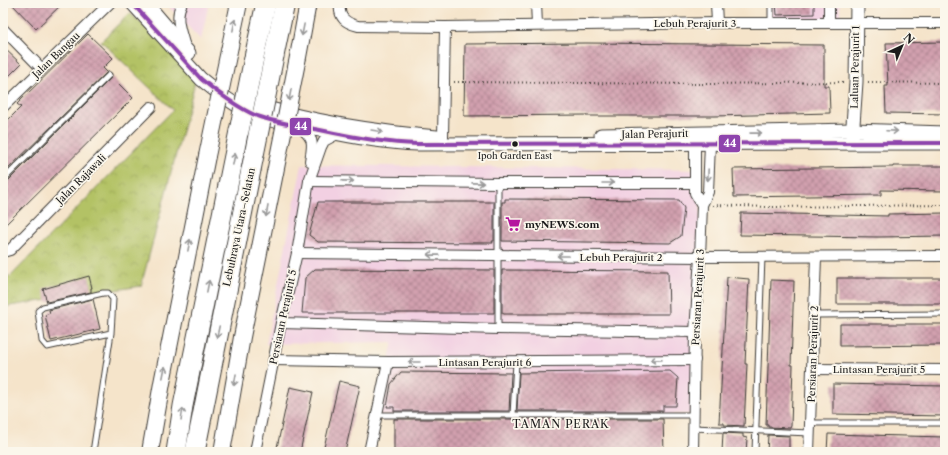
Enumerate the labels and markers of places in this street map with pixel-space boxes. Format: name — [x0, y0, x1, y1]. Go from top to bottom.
marker: Ipoh Garden East — [510, 139, 520, 149]
place label: Ipoh Garden East — [478, 150, 553, 161]
supermarket icon: myNEWS.com — [504, 215, 522, 233]
place label: myNEWS.com — [525, 218, 599, 231]

